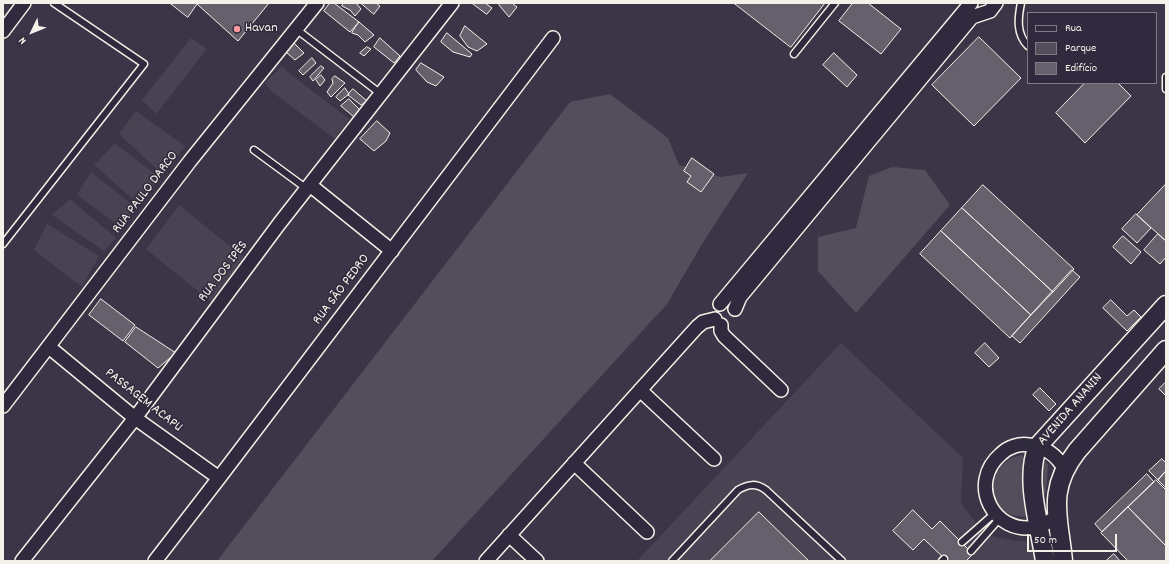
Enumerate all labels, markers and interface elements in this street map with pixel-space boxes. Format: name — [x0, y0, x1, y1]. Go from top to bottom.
north arrow — [12, 12, 52, 52]
legend — [1027, 12, 1157, 84]
text: Rua — [1065, 20, 1082, 37]
place label: Havan — [245, 21, 278, 37]
marker: Havan — [232, 24, 242, 34]
text: N — [16, 33, 31, 48]
text: Parque — [1065, 40, 1096, 57]
text: Edifício — [1065, 60, 1097, 77]
street label: RUA PAULO DARCO — [110, 149, 182, 237]
street label: RUA DOS IPÊS — [196, 238, 252, 306]
street label: RUA SÃO PEDRO — [310, 251, 374, 329]
street label: PASSAGEM ACAPU — [101, 365, 185, 437]
street label: AVENIDA ANANIN — [1035, 370, 1107, 450]
scale bar — [1029, 526, 1119, 552]
text: 50 m — [1034, 532, 1057, 549]

